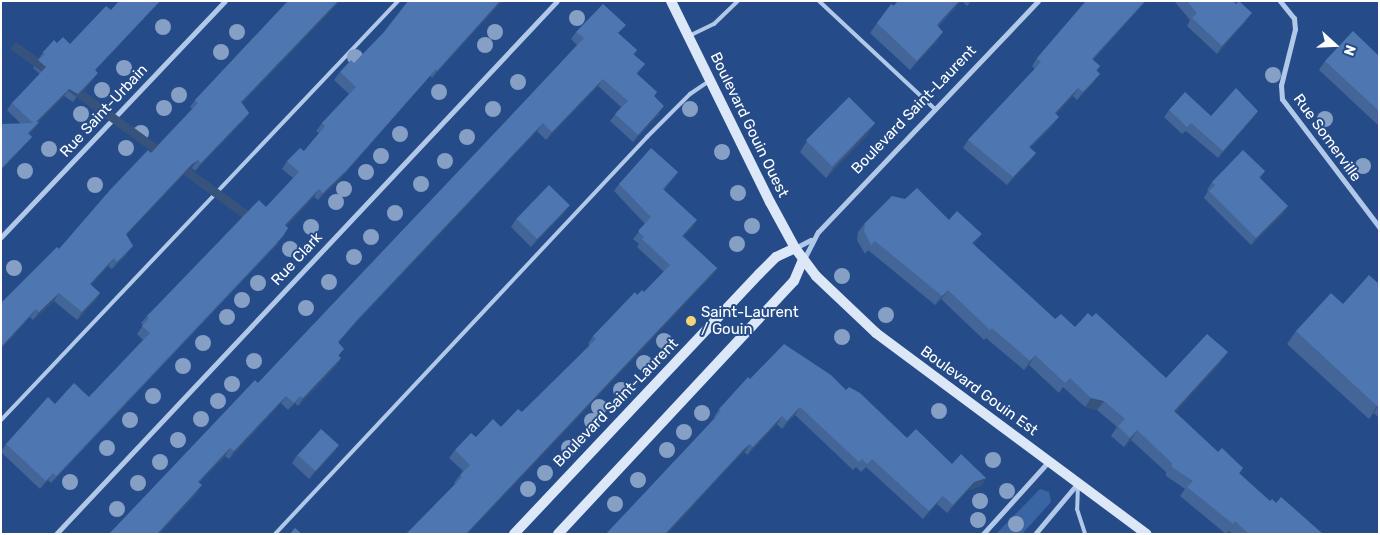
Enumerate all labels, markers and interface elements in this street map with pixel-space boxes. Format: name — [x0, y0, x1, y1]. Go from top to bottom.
north arrow — [1310, 20, 1360, 70]
street label: Boulevard Saint-Laurent — [848, 42, 980, 178]
text: N — [1340, 43, 1359, 58]
street label: Boulevard Gouin Ouest — [706, 50, 792, 200]
street label: Rue Saint-Urbain — [56, 61, 152, 161]
street label: Rue Somerville — [1289, 91, 1365, 185]
street label: Rue Clark — [268, 229, 326, 289]
place label: Saint-Laurent / Gouin — [701, 303, 799, 338]
marker: Saint-Laurent / Gouin — [685, 315, 697, 327]
street label: Boulevard Saint-Laurent — [550, 335, 682, 471]
street label: Boulevard Gouin Est — [917, 342, 1041, 440]

